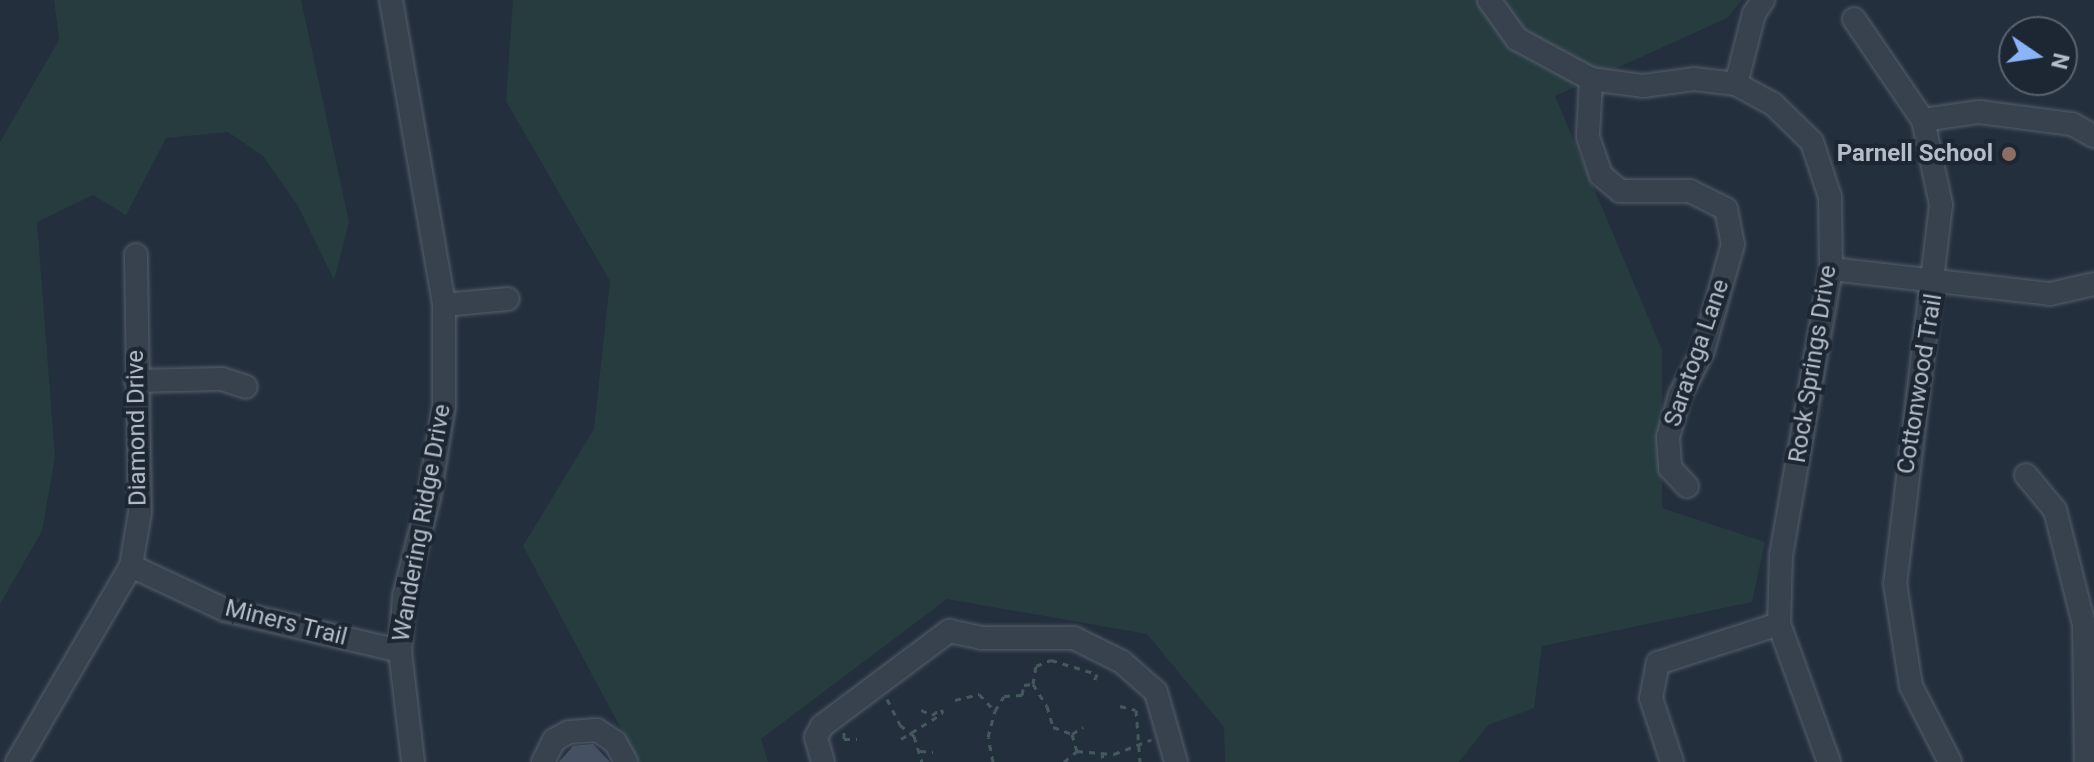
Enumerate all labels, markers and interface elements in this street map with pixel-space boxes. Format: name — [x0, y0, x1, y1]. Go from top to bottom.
north arrow — [1998, 16, 2078, 96]
text: N — [2046, 51, 2074, 71]
place label: Parnell School — [1837, 140, 1993, 168]
marker: Parnell School — [2000, 145, 2018, 163]
street label: Rock Springs Drive — [1783, 263, 1843, 465]
street label: Saratoga Lane — [1658, 276, 1736, 430]
street label: Cottonwood Trail — [1892, 292, 1948, 476]
street label: Diamond Drive — [121, 350, 153, 506]
street label: Wandering Ridge Drive — [387, 402, 457, 644]
street label: Miners Trail — [222, 594, 350, 652]

